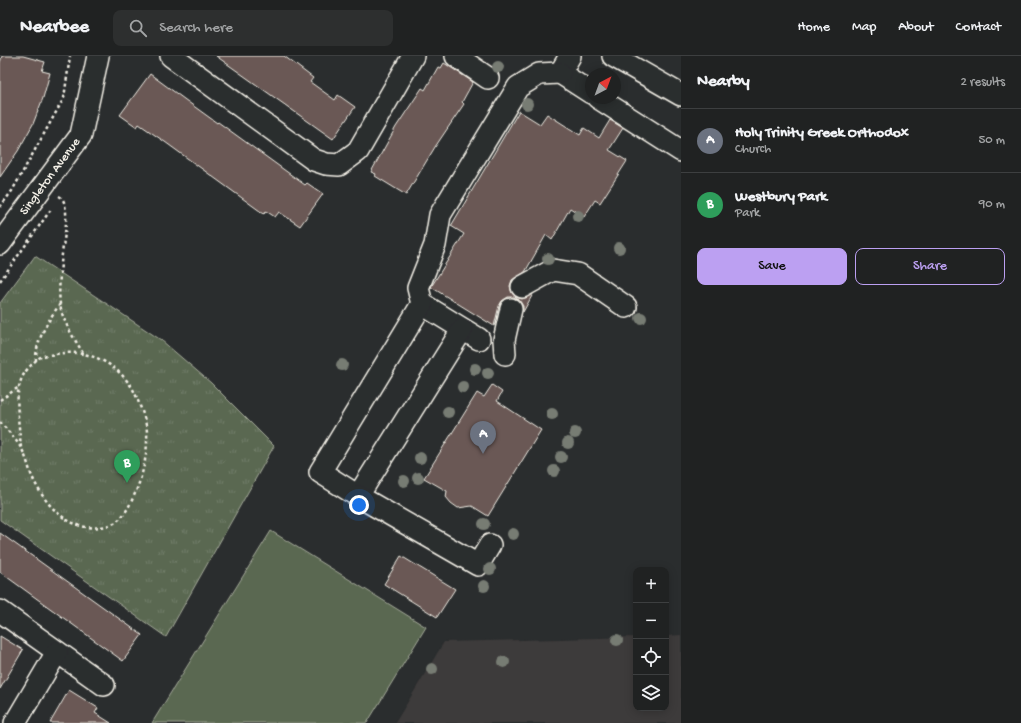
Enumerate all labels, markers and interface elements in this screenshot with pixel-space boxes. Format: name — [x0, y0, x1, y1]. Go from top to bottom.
search box — [113, 10, 393, 46]
text: Nearbee — [20, 16, 89, 39]
icon: search — [127, 17, 149, 39]
text: Search here — [159, 19, 233, 37]
text: Home — [798, 19, 830, 36]
text: Map — [852, 19, 876, 36]
text: About — [898, 19, 934, 36]
text: Contact — [956, 19, 1001, 36]
north arrow — [585, 68, 621, 104]
text: Nearby — [697, 72, 750, 92]
text: 2 results — [960, 75, 1005, 90]
text: Holy Trinity Greek Orthodox — [735, 124, 909, 142]
text: A — [706, 133, 714, 148]
text: 50 m — [978, 133, 1005, 148]
street label: Singleton Avenue — [16, 135, 84, 218]
text: Church — [735, 142, 771, 157]
text: Westbury Park — [735, 188, 827, 206]
text: B — [707, 197, 713, 212]
text: 90 m — [979, 197, 1005, 212]
text: Park — [735, 206, 760, 221]
button: Save — [697, 248, 847, 285]
button: Share — [855, 248, 1005, 285]
pin: A — [470, 421, 496, 454]
pin: B — [114, 450, 140, 483]
your location — [349, 495, 369, 515]
map controls — [633, 567, 669, 711]
button: + — [633, 567, 669, 603]
button: − — [633, 603, 669, 639]
button: locate — [633, 639, 669, 675]
button: layers — [633, 675, 669, 711]

